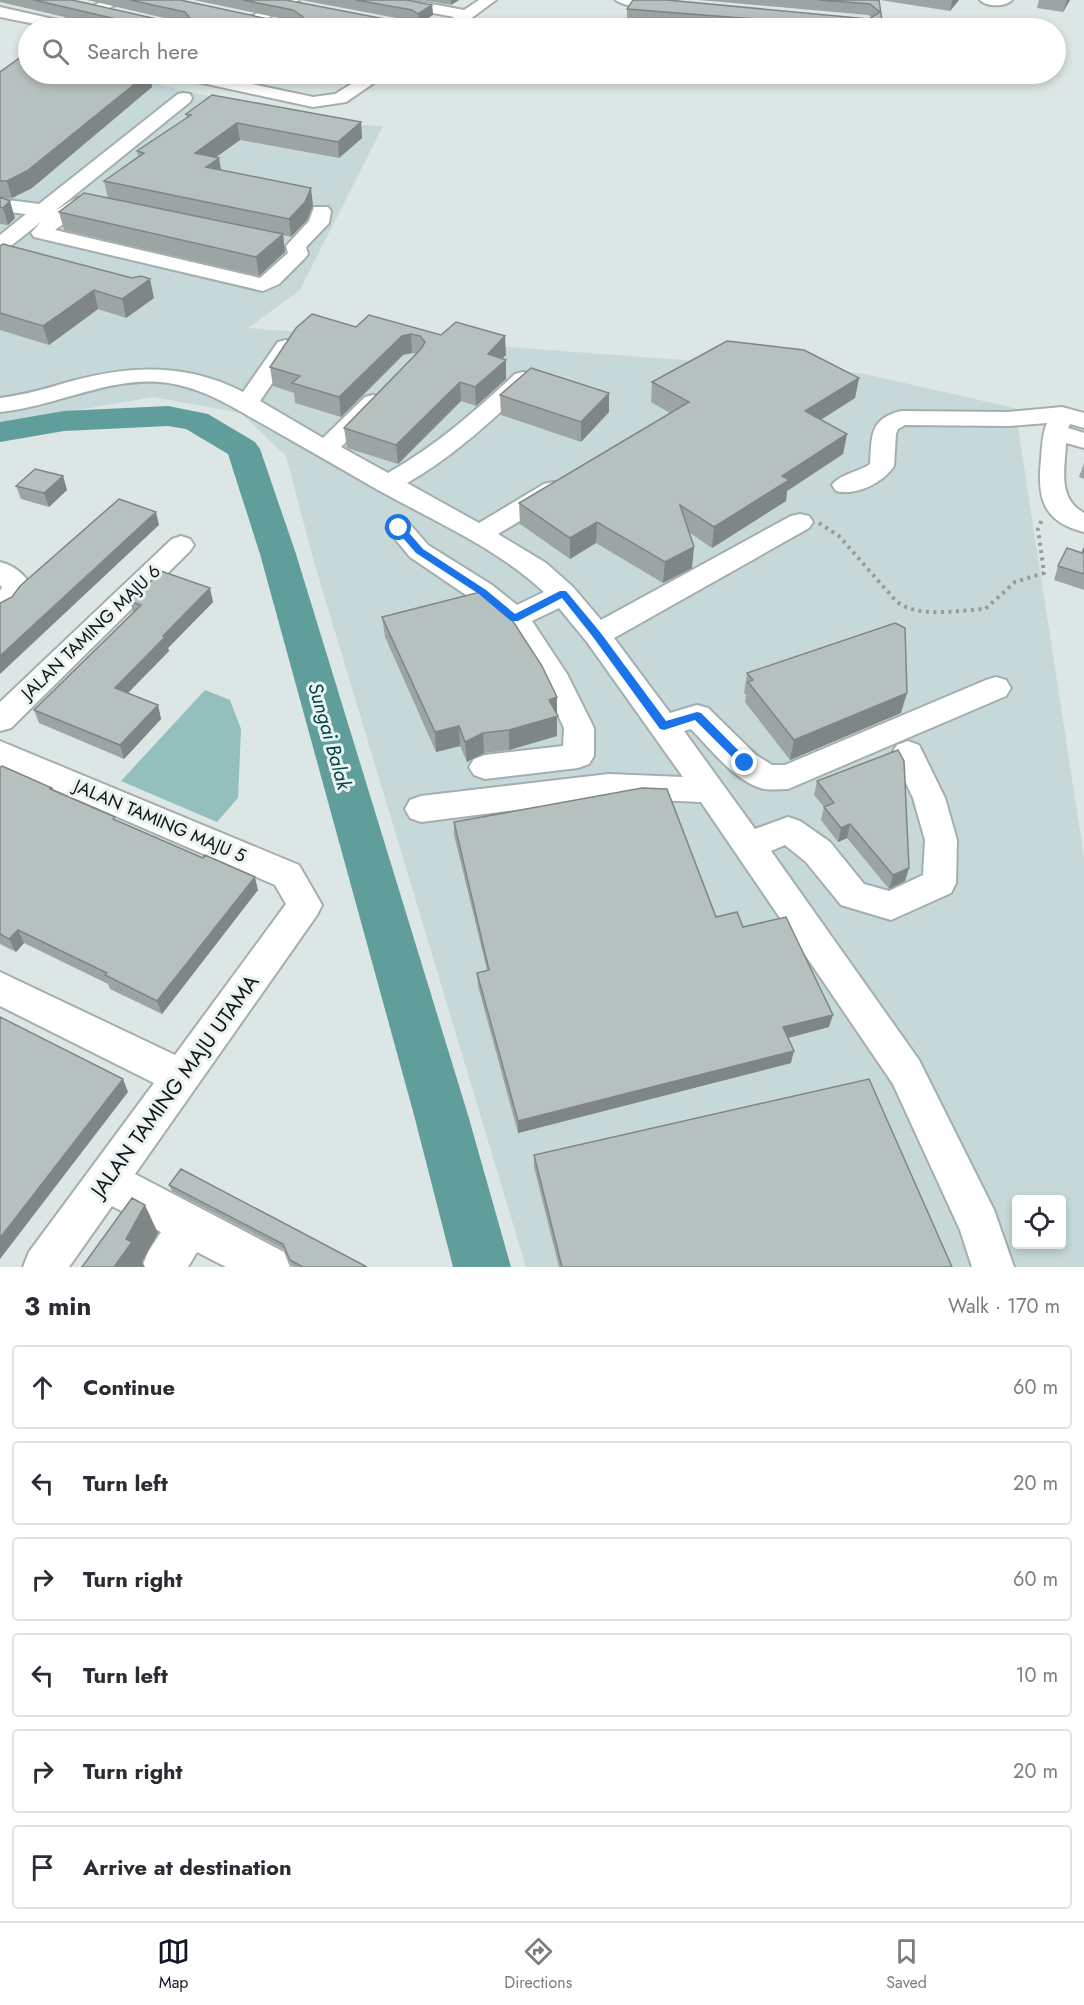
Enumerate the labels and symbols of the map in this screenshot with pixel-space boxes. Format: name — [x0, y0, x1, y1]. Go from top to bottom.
route start — [385, 514, 411, 540]
street label: JALAN TAMING MAJU 6 — [14, 559, 166, 707]
water label: Sungai Balak — [300, 679, 359, 794]
route end — [731, 749, 757, 775]
street label: JALAN TAMING MAJU 5 — [68, 772, 250, 869]
street label: JALAN TAMING MAJU UTAMA — [82, 968, 266, 1206]

